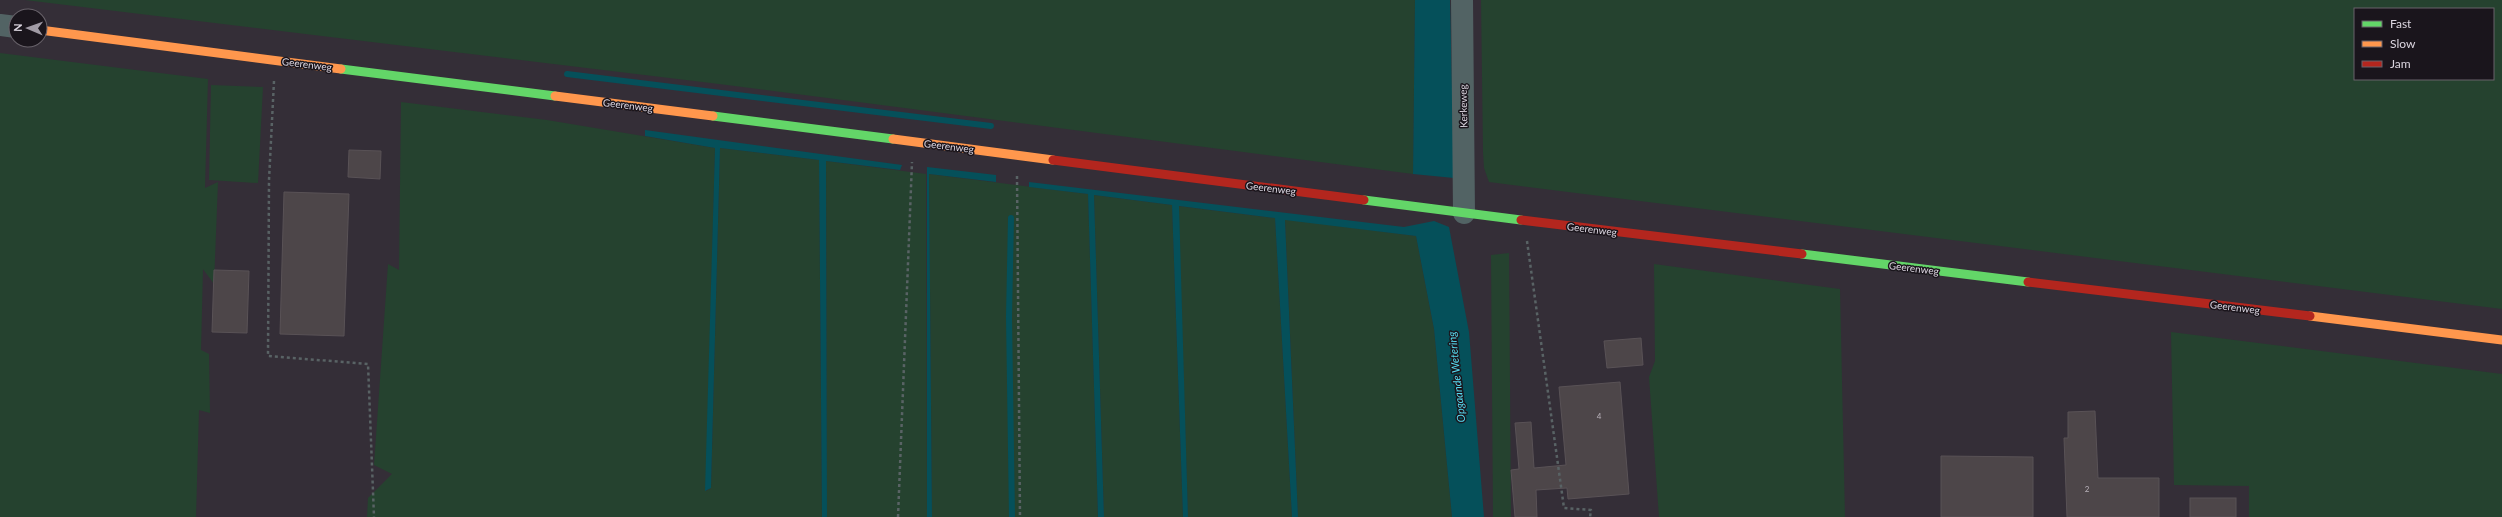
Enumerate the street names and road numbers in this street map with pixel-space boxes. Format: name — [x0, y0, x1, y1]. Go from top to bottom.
street label: Geerenweg — [281, 55, 333, 73]
street label: Kerkeweg — [1457, 84, 1469, 128]
street label: Geerenweg — [602, 96, 654, 114]
street label: Geerenweg — [923, 137, 975, 155]
street label: Geerenweg — [1245, 179, 1297, 197]
street label: Geerenweg — [1566, 220, 1618, 238]
street label: Geerenweg — [1888, 259, 1940, 277]
street label: Geerenweg — [2209, 298, 2261, 316]

